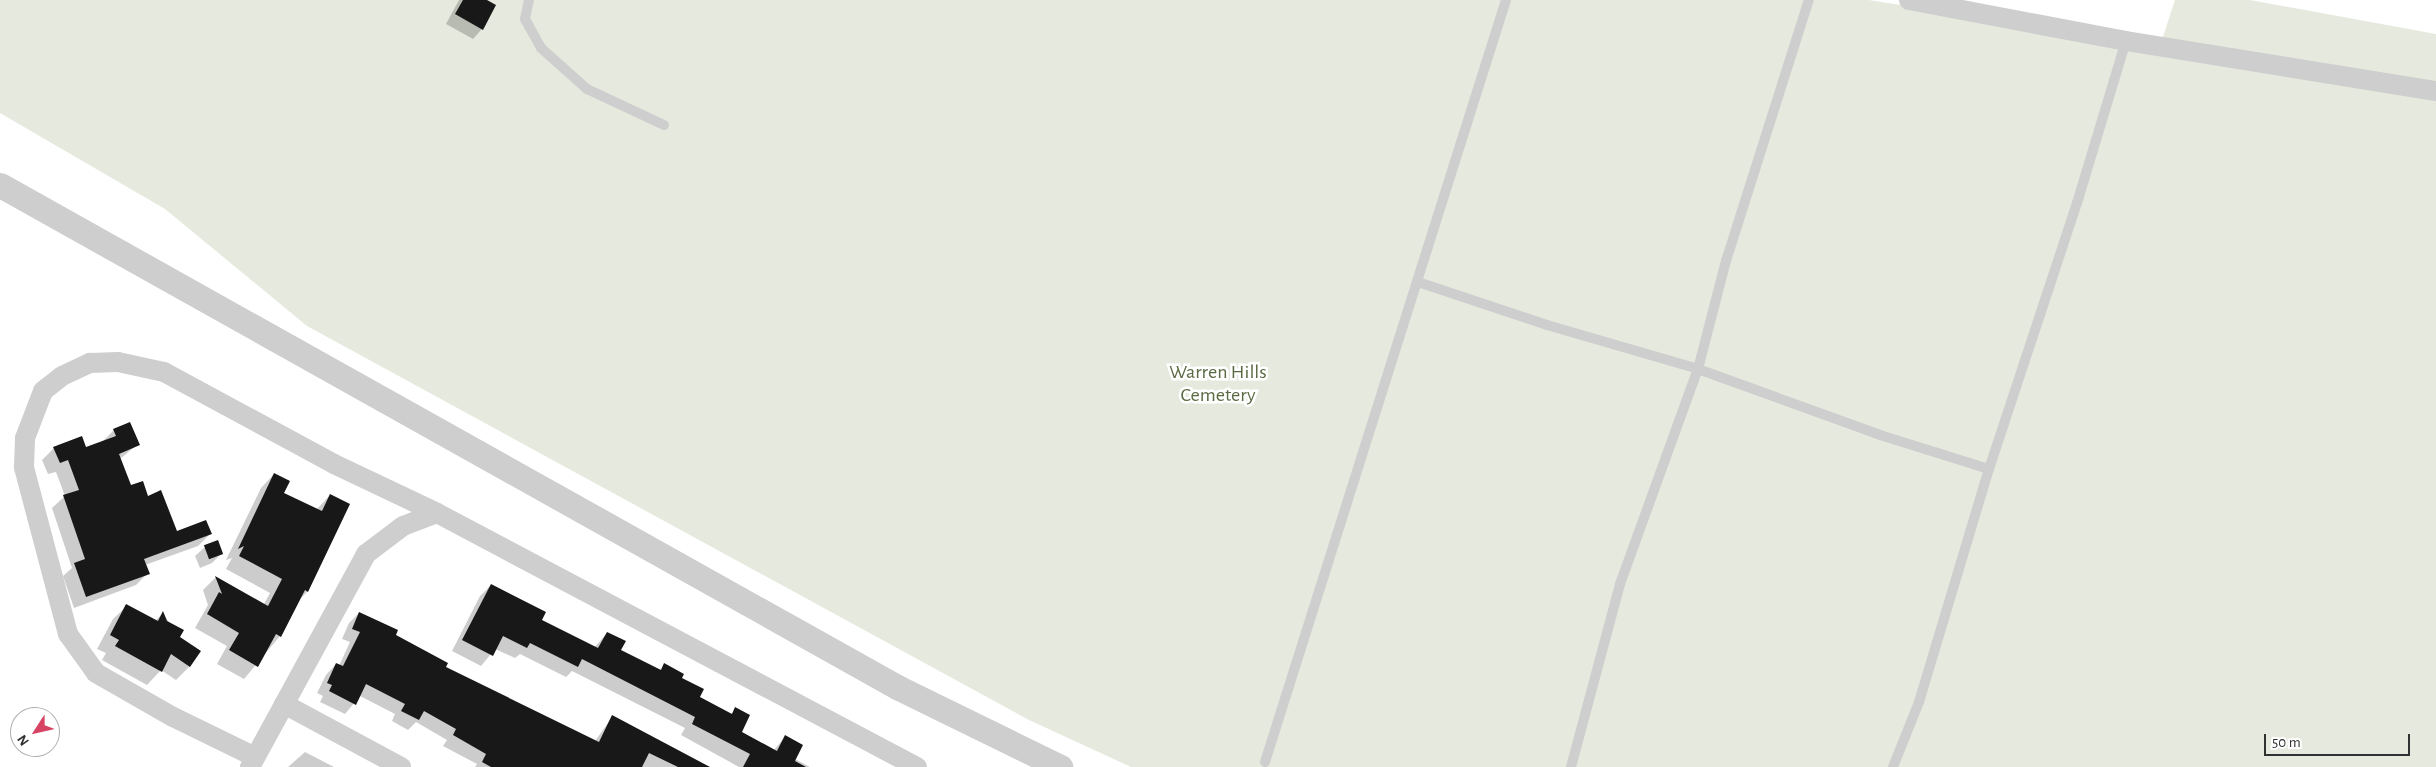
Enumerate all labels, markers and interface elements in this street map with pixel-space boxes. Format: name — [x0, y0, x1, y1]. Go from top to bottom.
park label: Warren Hills Cemetery — [1169, 360, 1267, 407]
north arrow — [10, 707, 60, 757]
scale bar — [2266, 724, 2412, 756]
text: N — [15, 732, 32, 748]
text: 50 m — [2272, 735, 2301, 750]

